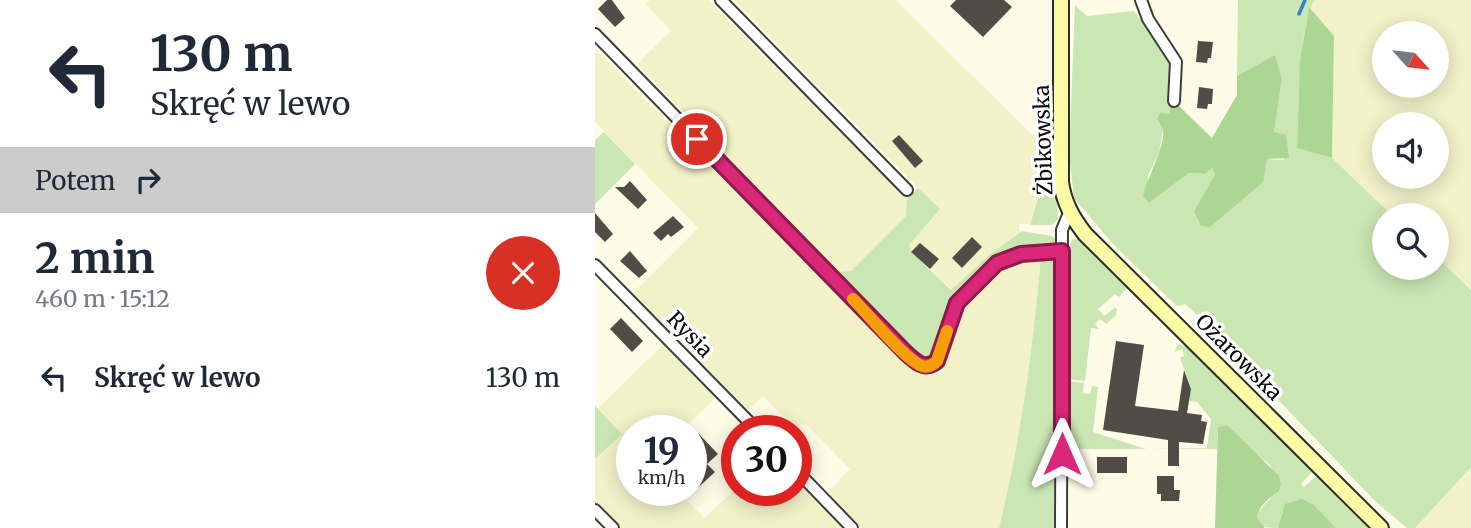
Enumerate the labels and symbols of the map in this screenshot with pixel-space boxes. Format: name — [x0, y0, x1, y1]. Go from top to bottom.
north arrow — [1372, 21, 1449, 98]
street label: Żbikowska — [1028, 84, 1058, 196]
pin — [667, 109, 727, 169]
street label: Rysia — [661, 305, 719, 363]
street label: Ożarowska — [1190, 308, 1288, 406]
speed limit sign: 30 — [721, 415, 812, 506]
position arrow — [1025, 417, 1099, 491]

